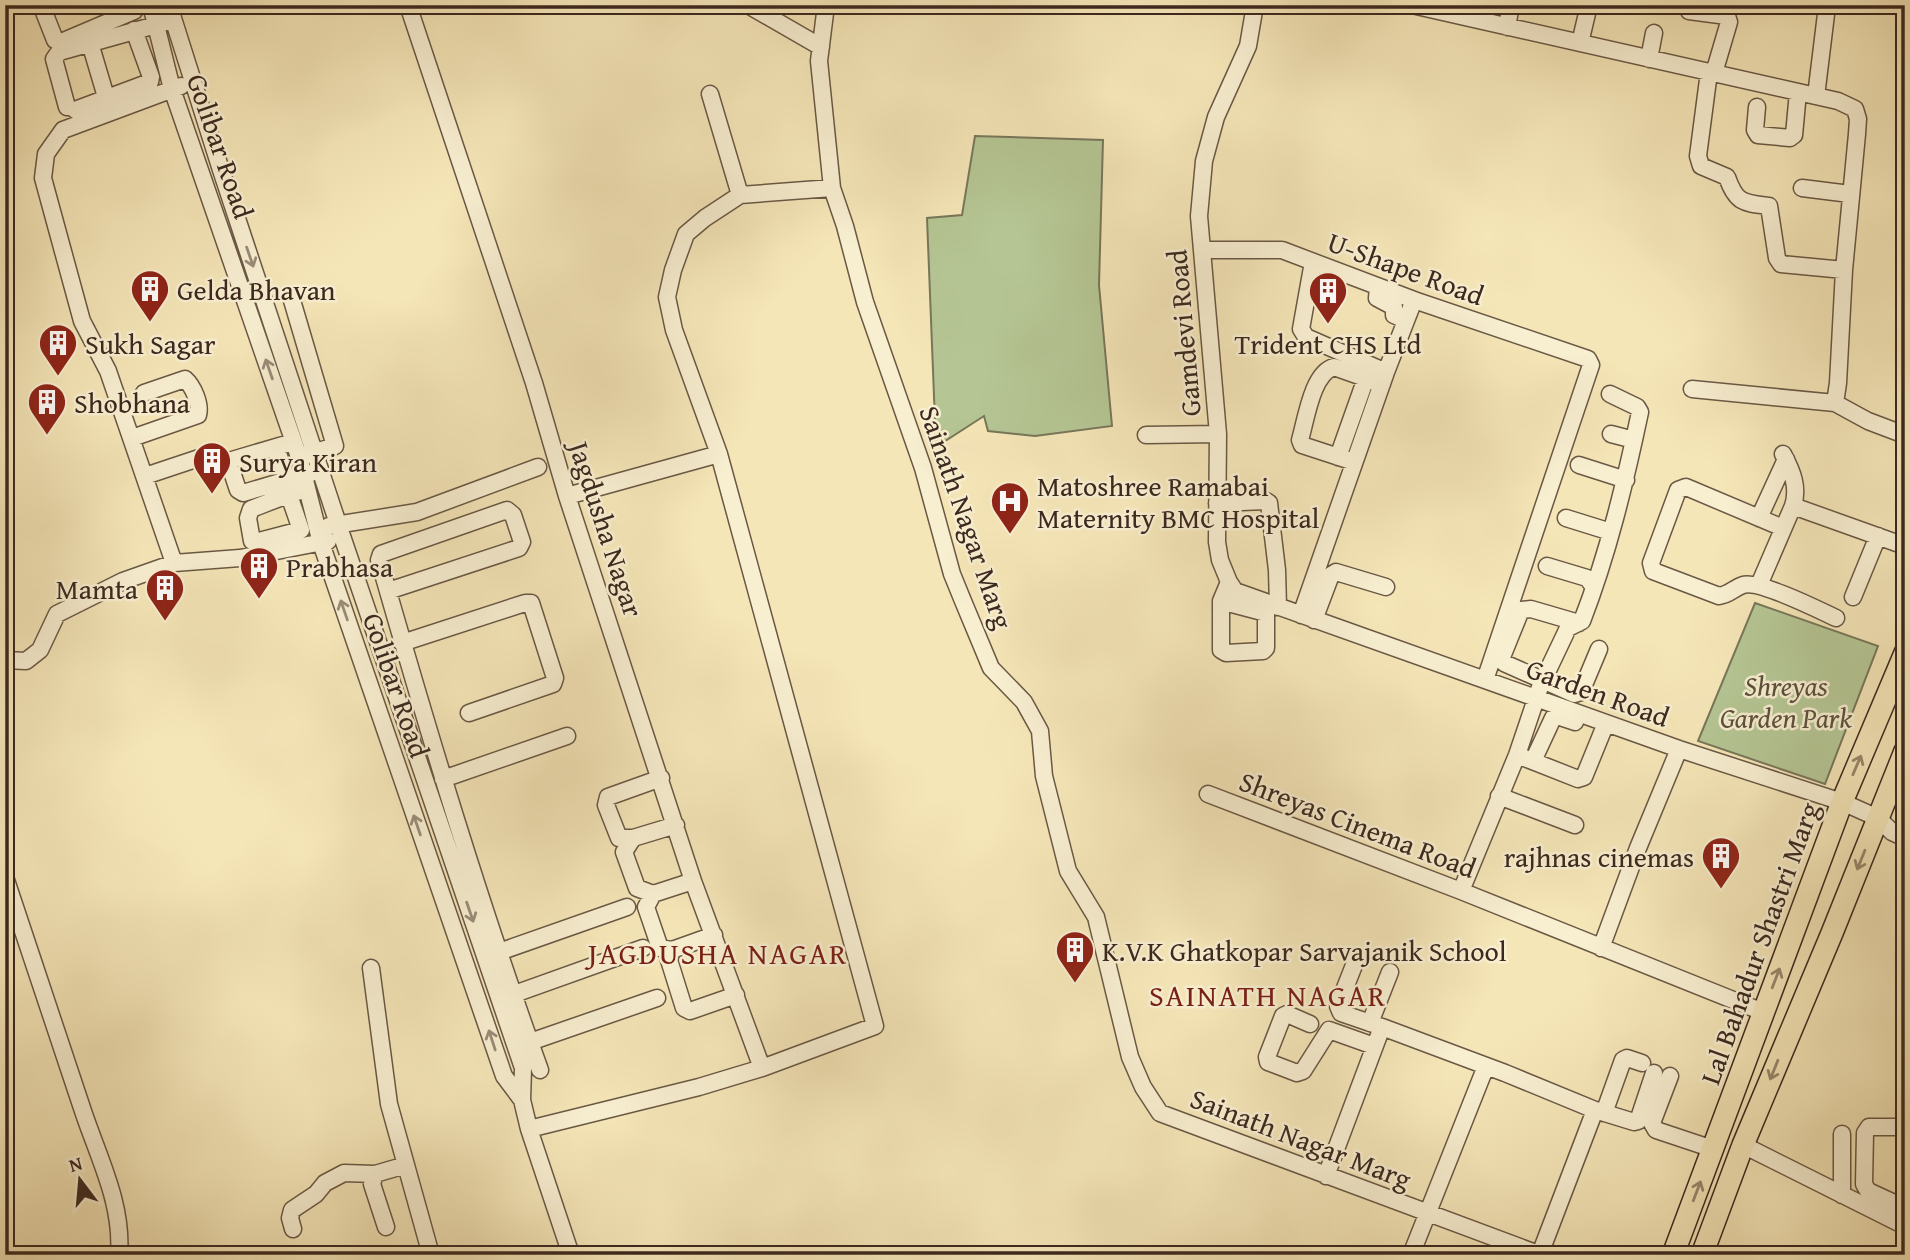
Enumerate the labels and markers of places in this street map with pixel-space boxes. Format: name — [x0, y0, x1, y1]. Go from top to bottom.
building icon: Gelda Bhavan — [129, 268, 171, 323]
place label: Gelda Bhavan — [177, 269, 336, 310]
building icon: Trident CHS Ltd — [1307, 270, 1349, 325]
building icon: Sukh Sagar — [37, 322, 79, 377]
place label: Sukh Sagar — [85, 323, 216, 364]
place label: Trident CHS Ltd — [1234, 323, 1422, 364]
building icon: Shobhana — [26, 381, 68, 436]
place label: Shobhana — [74, 382, 191, 423]
building icon: Surya Kiran — [191, 440, 233, 495]
place label: Surya Kiran — [239, 441, 377, 482]
place label: Matoshree Ramabai Maternity BMC Hospital — [1037, 465, 1320, 538]
hospital icon: Matoshree Ramabai Maternity BMC Hospital — [989, 480, 1031, 535]
building icon: Prabhasa — [238, 545, 280, 600]
place label: Prabhasa — [286, 546, 394, 587]
building icon: Mamta — [144, 567, 186, 622]
place label: Mamta — [56, 568, 139, 609]
building icon: rajhnas cinemas — [1700, 835, 1742, 890]
place label: rajhnas cinemas — [1504, 836, 1694, 877]
building icon: K.V.K Ghatkopar Sarvajanik School — [1054, 929, 1096, 984]
place label: K.V.K Ghatkopar Sarvajanik School — [1102, 930, 1507, 971]

